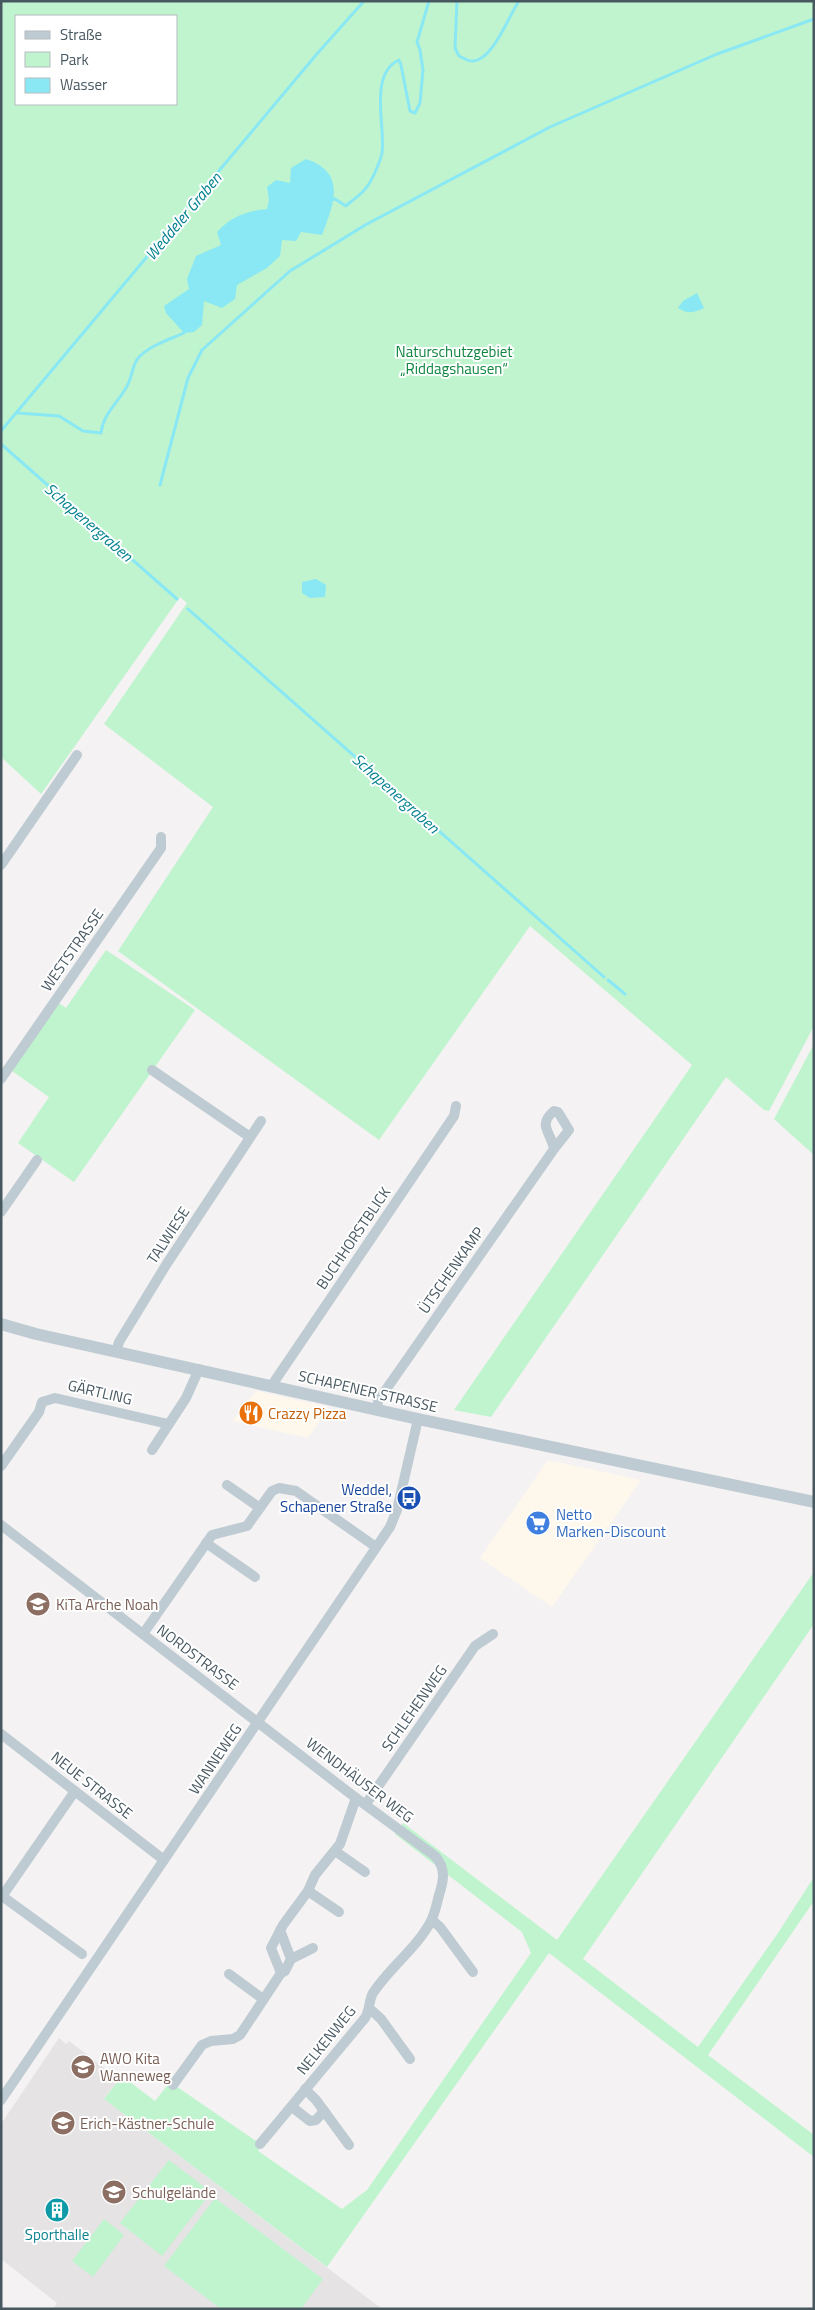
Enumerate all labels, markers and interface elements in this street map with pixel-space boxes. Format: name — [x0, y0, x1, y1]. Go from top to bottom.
legend — [15, 15, 178, 105]
text: Straße — [60, 23, 102, 46]
text: Park — [60, 48, 89, 71]
text: Wasser — [60, 73, 107, 96]
water label: Weddeler Graben — [139, 166, 228, 265]
park label: Naturschutzgebiet „Riddagshausen“ — [396, 340, 513, 380]
water label: Schapenergraben — [40, 477, 139, 568]
water label: Schapenergraben — [347, 747, 446, 839]
street label: WESTSTRASSE — [35, 904, 109, 996]
street label: BUCHHORSTBLICK — [310, 1182, 396, 1294]
street label: TALWIESE — [141, 1202, 195, 1268]
street label: ÜTSCHENKAMP — [413, 1222, 490, 1318]
street label: SCHAPENER STRASSE — [296, 1364, 440, 1418]
street label: GÄRTLING — [66, 1373, 134, 1411]
restaurant icon: Crazzy Pizza — [238, 1400, 264, 1426]
place label: Crazzy Pizza — [268, 1402, 347, 1425]
place label: Weddel, Schapener Straße — [280, 1478, 392, 1518]
bus stop icon: Weddel, Schapener Straße — [396, 1485, 422, 1511]
place label: Netto Marken-Discount — [556, 1503, 667, 1543]
supermarket icon: Netto Marken-Discount — [525, 1510, 551, 1536]
school or university icon: KiTa Arche Noah — [25, 1591, 51, 1617]
place label: KiTa Arche Noah — [56, 1593, 158, 1616]
street label: NORDSTRASSE — [152, 1618, 244, 1696]
street label: SCHLEHENWEG — [376, 1660, 452, 1756]
street label: WANNEWEG — [183, 1719, 247, 1799]
street label: WENDHÄUSER WEG — [301, 1732, 419, 1828]
street label: NEUE STRASSE — [46, 1746, 138, 1824]
street label: NELKENWEG — [291, 2000, 361, 2080]
place label: AWO Kita Wanneweg — [100, 2047, 171, 2087]
school or university icon: AWO Kita Wanneweg — [70, 2054, 96, 2080]
school or university icon: Erich-Kästner-Schule — [50, 2110, 76, 2136]
place label: Erich-Kästner-Schule — [80, 2112, 214, 2135]
school or university icon: Schulgelände — [101, 2179, 127, 2205]
place label: Schulgelände — [132, 2181, 216, 2204]
building icon: Sporthalle — [44, 2197, 70, 2223]
place label: Sporthalle — [25, 2223, 89, 2246]

